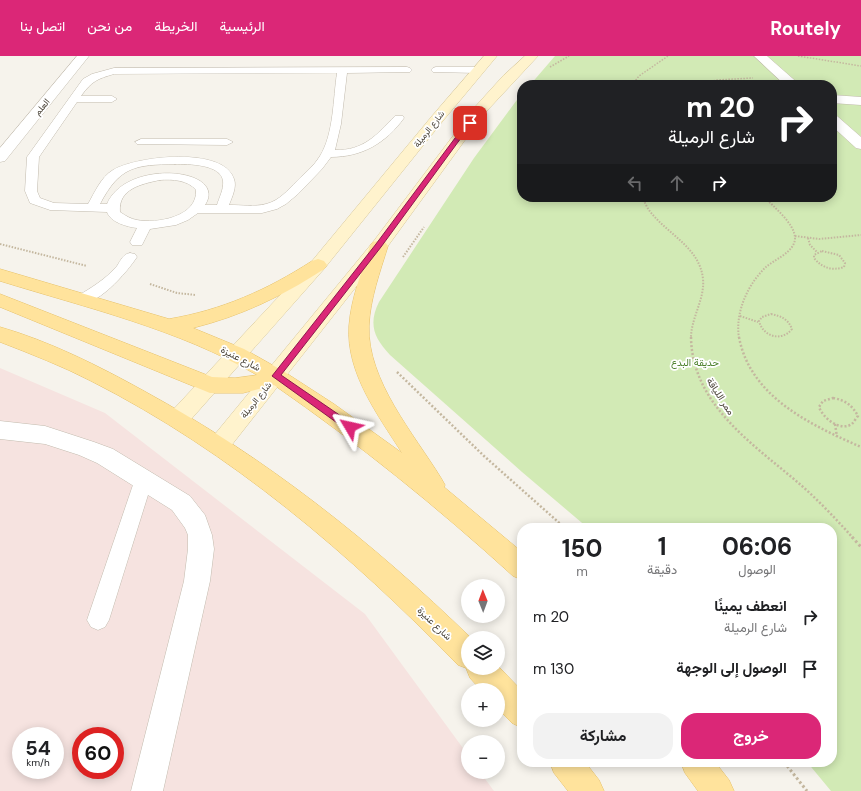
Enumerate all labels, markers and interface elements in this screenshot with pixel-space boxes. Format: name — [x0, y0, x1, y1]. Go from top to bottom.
text: Routely — [770, 16, 841, 41]
text: اتصل بنا — [20, 17, 65, 35]
text: من نحن — [87, 17, 132, 35]
text: الخريطة — [154, 17, 197, 35]
text: الرئيسية — [219, 17, 265, 35]
text: 20 m — [686, 89, 755, 126]
street label: العلم — [32, 96, 52, 118]
icon: right — [769, 96, 821, 148]
pin — [453, 106, 487, 140]
street label: شارع الرميلة — [411, 108, 447, 150]
icon: arrive — [459, 112, 481, 134]
text: شارع الرميلة — [668, 125, 755, 149]
icon: left — [624, 172, 646, 194]
icon: ahead — [666, 172, 688, 194]
icon: right — [708, 172, 730, 194]
street label: شارع عنيزة — [219, 343, 263, 374]
park label: حديقة البدع — [671, 356, 719, 369]
street label: ممر اللياقة — [704, 375, 737, 417]
street label: شارع الرميلة — [238, 379, 274, 421]
position arrow — [329, 406, 371, 448]
text: 1 — [658, 531, 667, 562]
text: 06:06 — [722, 531, 792, 562]
text: 150 — [562, 533, 602, 564]
text: دقيقة — [647, 561, 677, 578]
text: الوصول — [738, 561, 776, 578]
text: m — [576, 563, 588, 580]
north arrow — [461, 579, 505, 623]
map controls — [461, 579, 505, 779]
text: انعطف يمينًا — [714, 596, 787, 616]
street label: شارع عنيزة — [415, 604, 455, 643]
icon: right — [799, 606, 821, 628]
text: 20 m — [533, 607, 569, 627]
text: شارع الرميلة — [724, 619, 787, 636]
button: layers — [461, 631, 505, 675]
text: الوصول إلى الوجهة — [676, 658, 787, 678]
icon: arrive — [799, 658, 821, 680]
text: 130 m — [533, 659, 574, 679]
button: + — [461, 683, 505, 727]
button: مشاركة — [533, 713, 673, 759]
button: خروج — [681, 713, 821, 759]
speed limit sign: 60 — [72, 727, 124, 779]
text: 54 — [25, 735, 51, 761]
button: − — [461, 735, 505, 779]
text: km/h — [26, 756, 50, 769]

